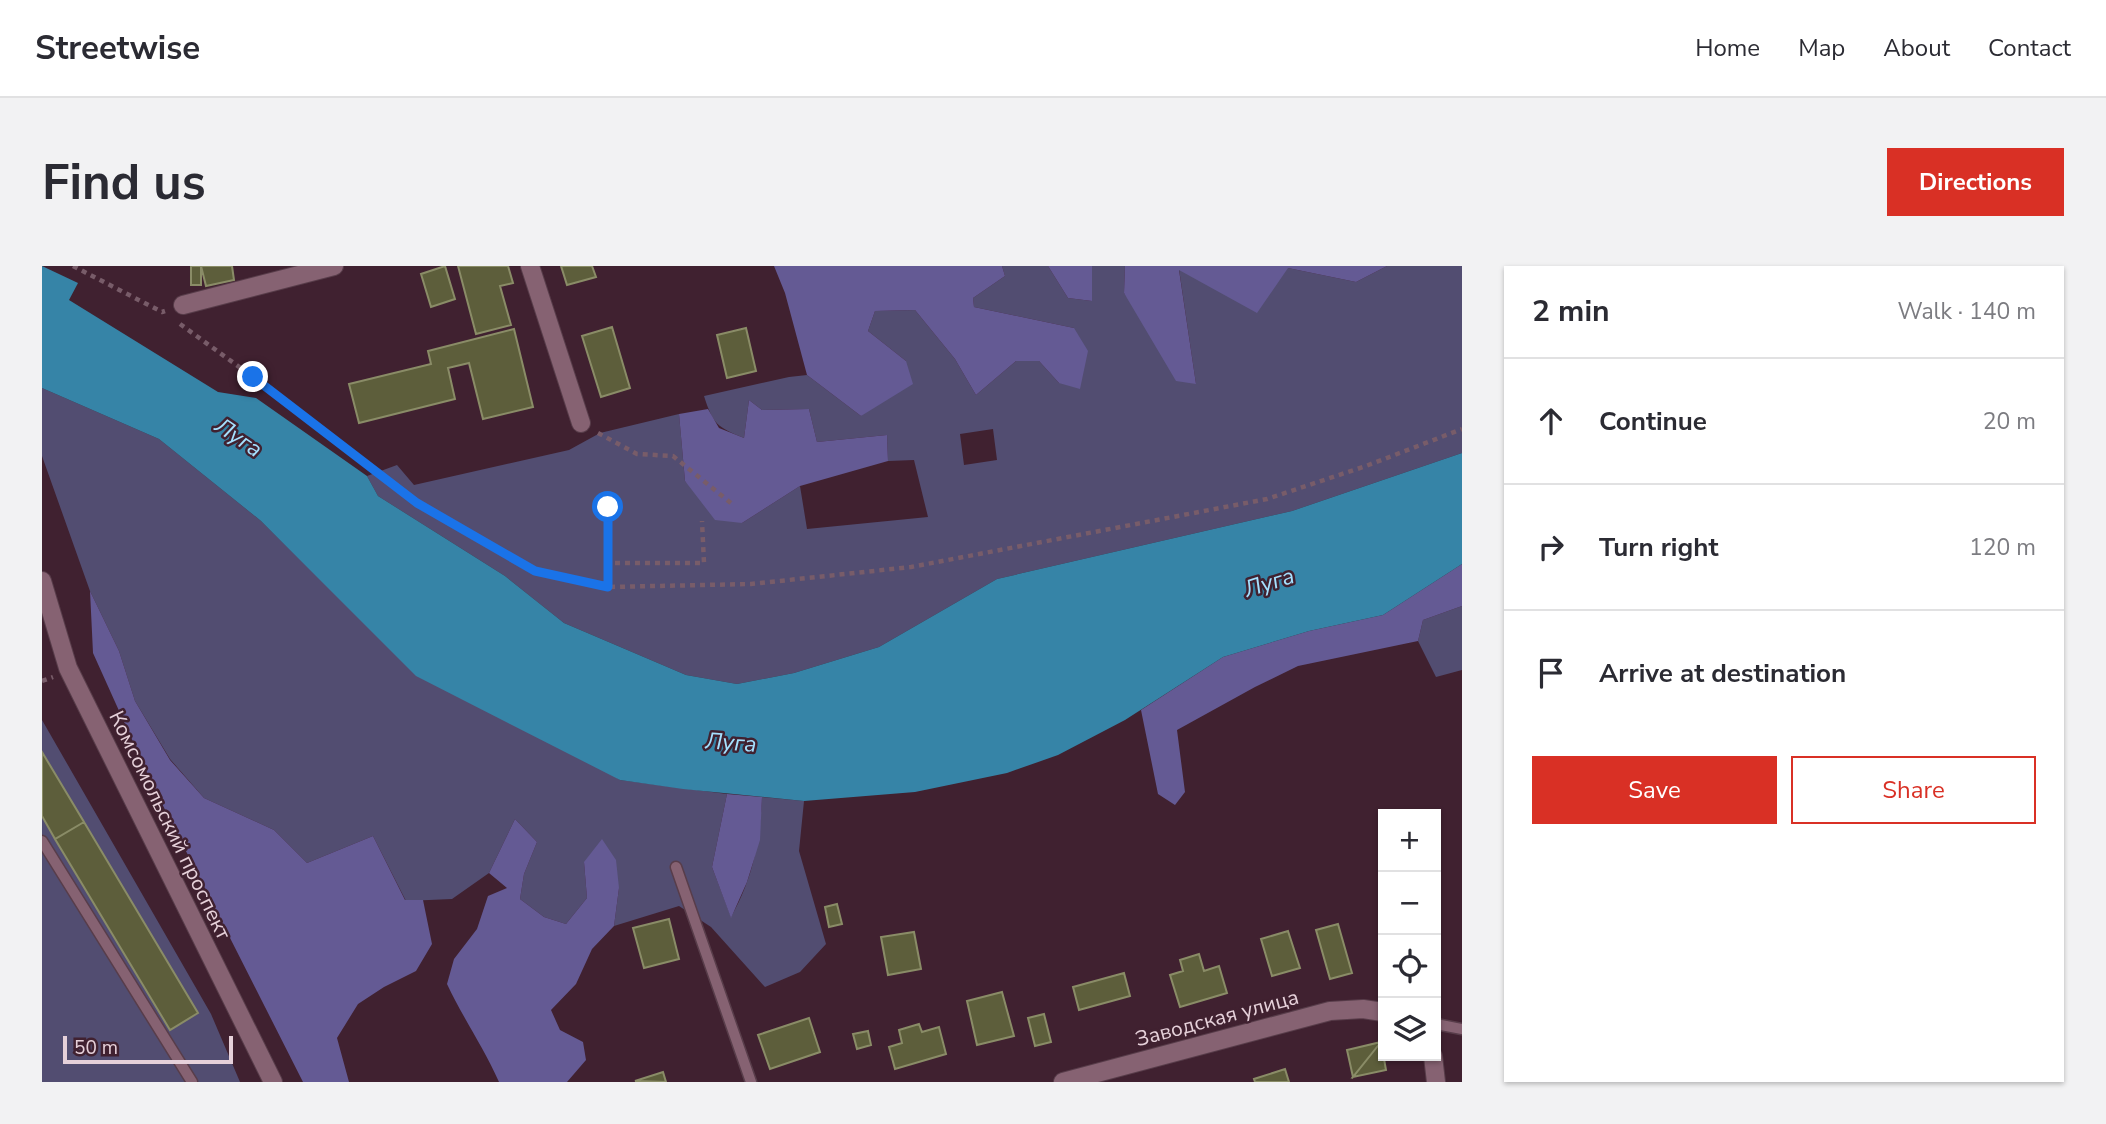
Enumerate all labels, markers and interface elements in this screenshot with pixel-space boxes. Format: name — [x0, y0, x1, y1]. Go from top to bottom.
text: Streetwise — [35, 26, 200, 71]
text: Home — [1695, 32, 1760, 64]
text: Map — [1798, 32, 1845, 64]
text: About — [1883, 32, 1950, 64]
text: Contact — [1988, 32, 2071, 64]
button: Directions — [1887, 148, 2064, 216]
text: Find us — [42, 149, 206, 216]
text: 2 min — [1532, 291, 1610, 332]
text: Walk · 140 m — [1897, 296, 2036, 327]
route end — [237, 361, 268, 392]
icon: ahead — [1532, 402, 1570, 440]
text: Continue — [1599, 404, 1707, 439]
text: 20 m — [1983, 406, 2036, 437]
water label: Луга — [208, 410, 269, 465]
route start — [592, 491, 623, 522]
icon: right — [1532, 528, 1570, 566]
text: Turn right — [1599, 530, 1718, 565]
text: 120 m — [1969, 532, 2036, 563]
water label: Луга — [1239, 560, 1298, 605]
icon: arrive — [1532, 654, 1570, 692]
text: Arrive at destination — [1599, 656, 1846, 691]
street label: Комсомольский проспект — [102, 706, 238, 945]
water label: Луга — [703, 725, 758, 760]
button: Save — [1532, 756, 1777, 824]
button: Share — [1791, 756, 2036, 824]
map controls — [1378, 809, 1441, 1061]
button: + — [1378, 809, 1441, 872]
button: − — [1378, 872, 1441, 935]
button: locate — [1378, 935, 1441, 998]
street label: Заводская улица — [1132, 983, 1302, 1053]
button: layers — [1378, 998, 1441, 1061]
scale bar — [63, 1033, 233, 1065]
text: 50 m — [74, 1035, 118, 1061]

